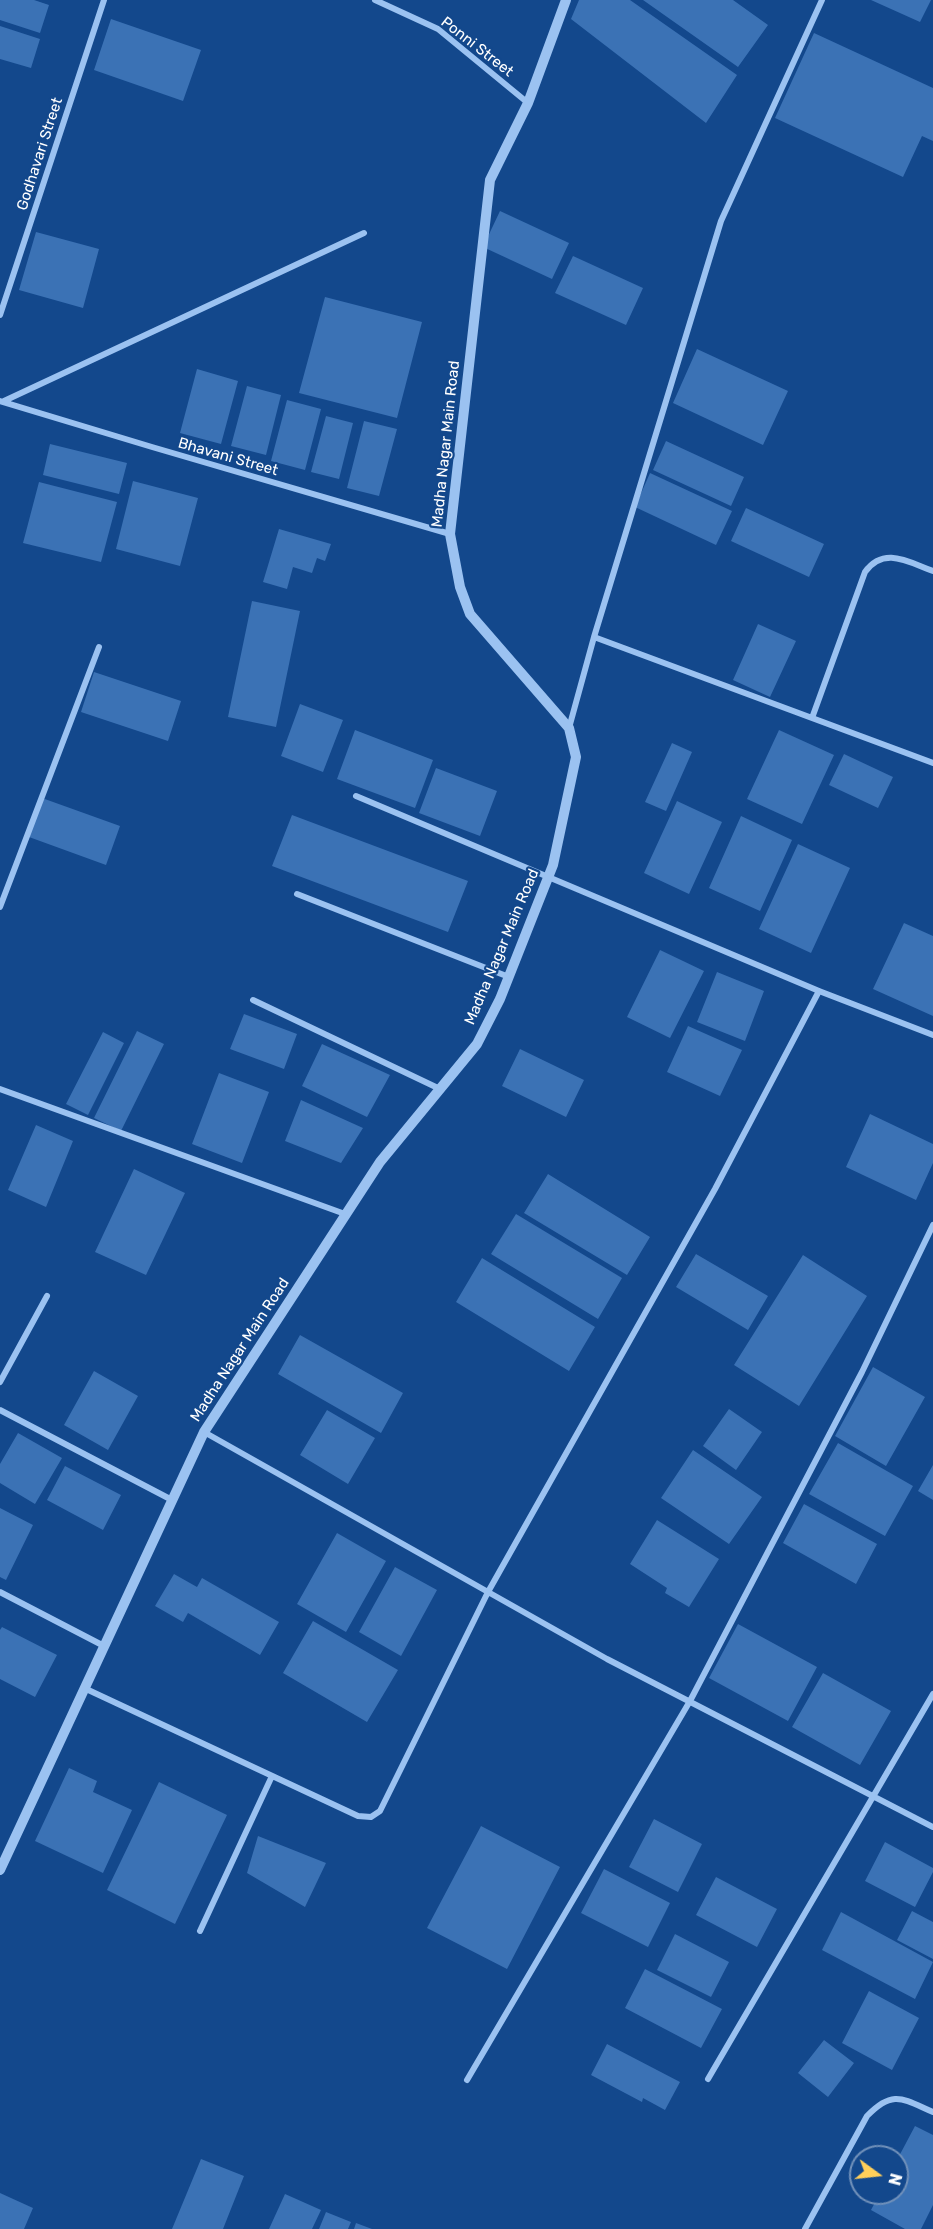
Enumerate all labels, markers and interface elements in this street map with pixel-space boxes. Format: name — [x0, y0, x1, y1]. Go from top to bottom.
street label: Ponni Street — [437, 13, 517, 81]
street label: Godhavari Street — [13, 95, 67, 213]
street label: Madha Nagar Main Road — [428, 360, 464, 528]
street label: Bhavani Street — [176, 434, 280, 480]
street label: Madha Nagar Main Road — [461, 866, 543, 1028]
street label: Madha Nagar Main Road — [187, 1275, 293, 1425]
north arrow — [849, 2145, 909, 2205]
text: N — [884, 2171, 906, 2187]

